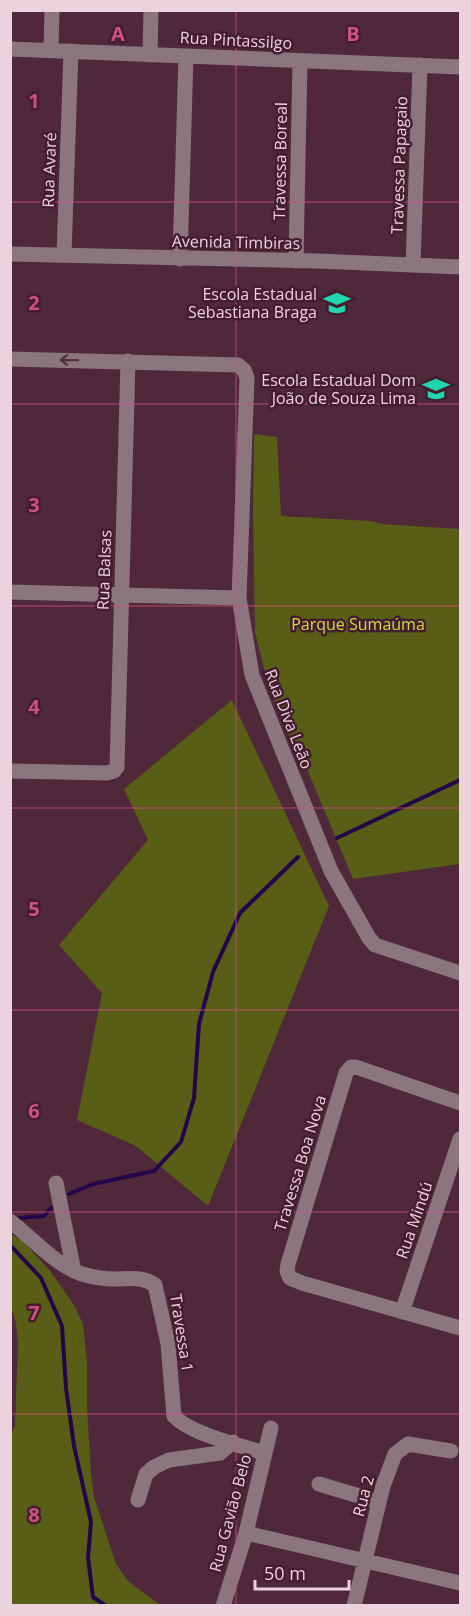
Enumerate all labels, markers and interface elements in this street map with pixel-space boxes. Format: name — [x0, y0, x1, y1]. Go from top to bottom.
text: A — [111, 20, 125, 47]
text: B — [346, 20, 360, 47]
street label: Rua Pintassilgo — [179, 26, 293, 54]
text: 1 — [28, 87, 40, 114]
street label: Travessa Papagaio — [386, 96, 412, 234]
street label: Travessa Boreal — [268, 102, 292, 220]
street label: Rua Avaré — [37, 132, 61, 208]
street label: Avenida Timbiras — [172, 230, 300, 254]
place label: Escola Estadual Sebastiana Braga — [188, 283, 317, 323]
school or university icon: Escola Estadual Sebastiana Braga — [322, 288, 352, 318]
text: 2 — [28, 289, 40, 316]
one-way arrow — [60, 354, 80, 366]
place label: Escola Estadual Dom João de Souza Lima — [261, 369, 416, 409]
school or university icon: Escola Estadual Dom João de Souza Lima — [421, 374, 451, 404]
text: 3 — [28, 491, 40, 518]
street label: Rua Balsas — [92, 530, 116, 610]
park label: Parque Sumaúma — [291, 613, 425, 635]
street label: Rua Diva Leão — [260, 666, 318, 772]
text: 4 — [28, 693, 40, 720]
text: 5 — [28, 895, 40, 922]
street label: Travessa Boa Nova — [269, 1092, 331, 1234]
text: 6 — [28, 1097, 40, 1124]
street label: Rua Mindú — [390, 1178, 438, 1262]
street label: Travessa 1 — [165, 1292, 199, 1374]
text: 7 — [28, 1299, 40, 1326]
street label: Rua Gavião Belo — [204, 1452, 256, 1574]
street label: Rua 2 — [347, 1473, 379, 1519]
text: 8 — [28, 1501, 40, 1528]
scale bar — [255, 1553, 350, 1591]
text: 50 m — [264, 1561, 306, 1585]

